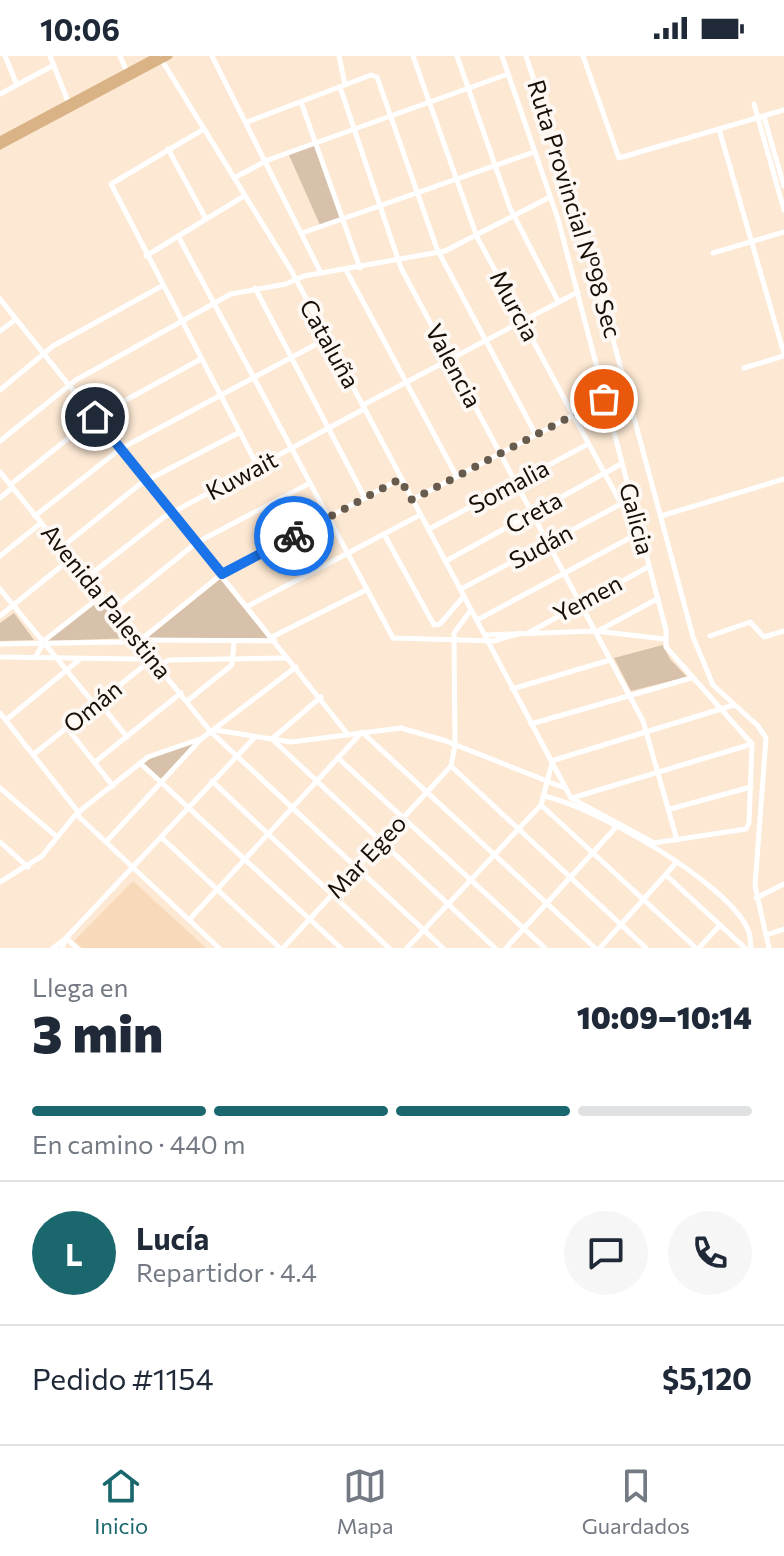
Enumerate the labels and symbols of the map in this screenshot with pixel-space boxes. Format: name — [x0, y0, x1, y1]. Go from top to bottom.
street label: Ruta Provincial Nº98 Sec — [522, 76, 629, 341]
street label: Murcia — [485, 265, 546, 346]
street label: Cataluña — [294, 294, 367, 393]
street label: Valencia — [420, 318, 488, 412]
pin — [570, 365, 638, 433]
pin — [61, 383, 129, 451]
street label: Kuwait — [201, 444, 282, 505]
street label: Somalia — [463, 453, 553, 519]
street label: Galicia — [614, 480, 661, 558]
street label: Creta — [500, 484, 567, 539]
courier — [254, 496, 334, 576]
street label: Sudán — [504, 517, 577, 574]
street label: Avenida Palestina — [36, 518, 178, 684]
street label: Yemen — [548, 568, 627, 628]
street label: Omán — [57, 674, 127, 738]
street label: Mar Egeo — [320, 808, 412, 904]

